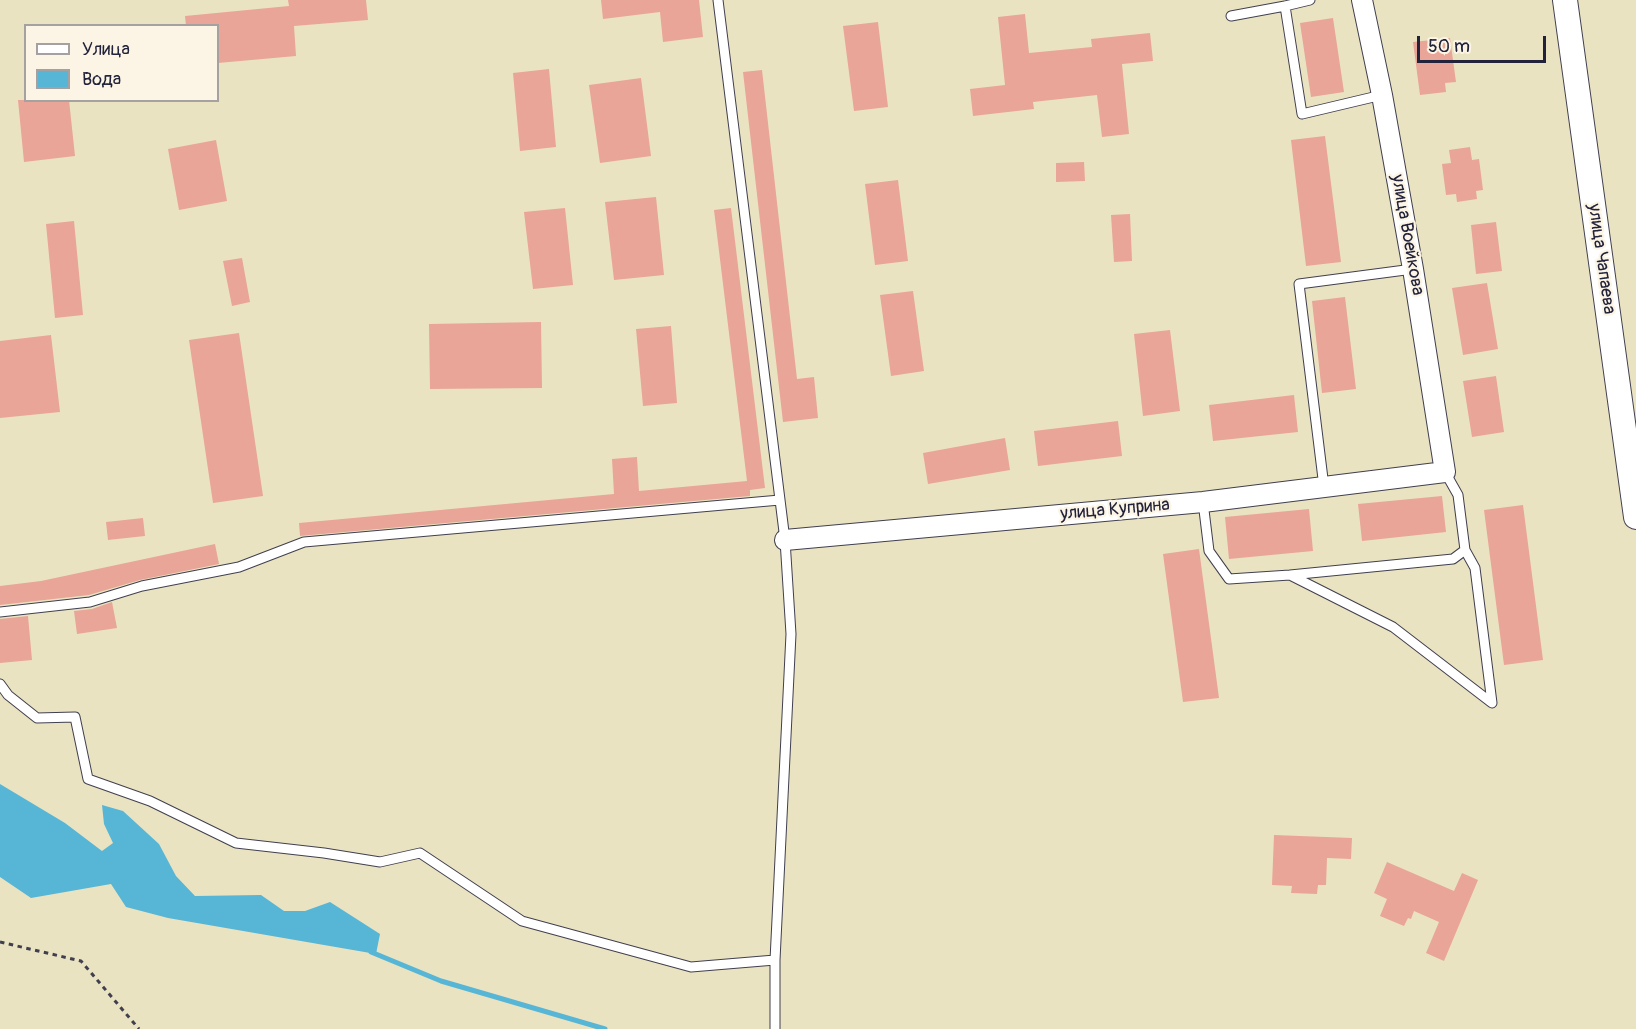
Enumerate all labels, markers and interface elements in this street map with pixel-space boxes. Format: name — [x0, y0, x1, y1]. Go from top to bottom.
legend — [24, 24, 219, 102]
scale bar — [1420, 24, 1549, 62]
text: 50 m — [1428, 35, 1470, 58]
text: Улица — [82, 38, 130, 61]
text: Вода — [82, 68, 121, 91]
street label: улица Воейкова — [1386, 173, 1428, 297]
street label: улица Чапаева — [1583, 202, 1619, 316]
street label: улица Куприна — [1059, 494, 1171, 526]

